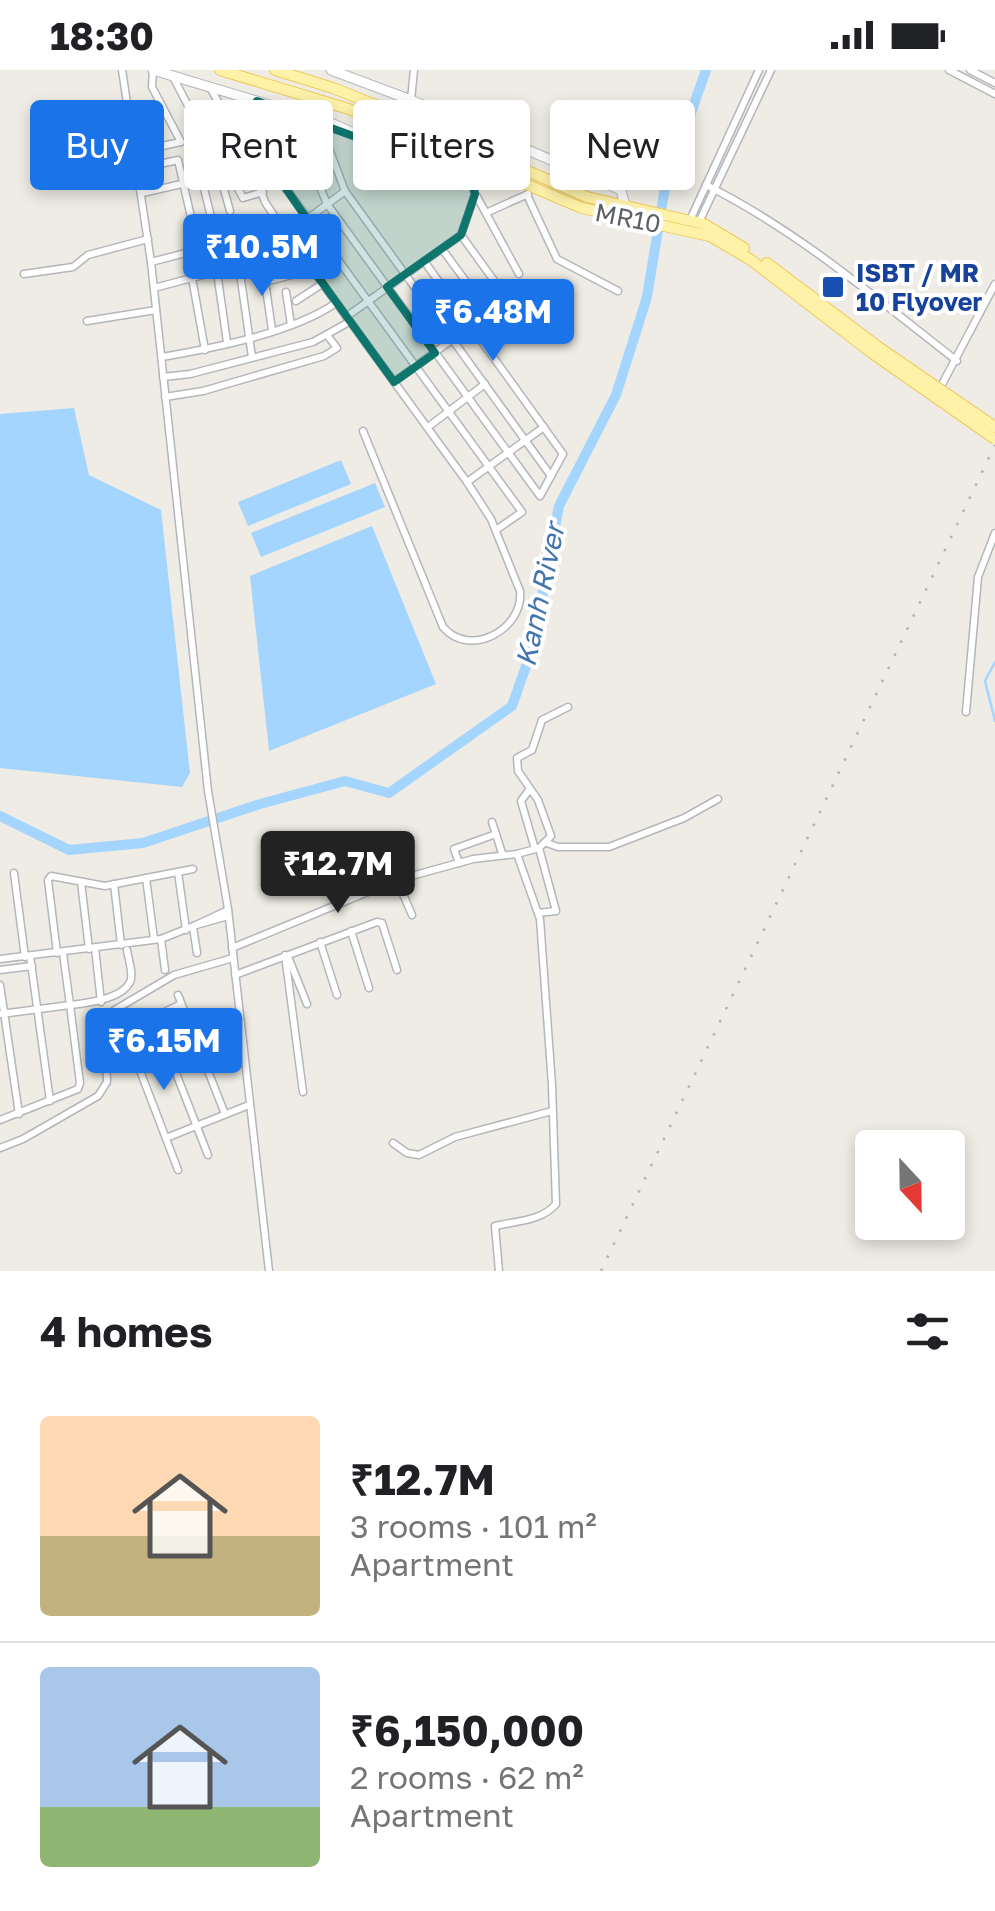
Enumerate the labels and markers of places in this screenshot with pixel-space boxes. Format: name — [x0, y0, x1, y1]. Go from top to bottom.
pin: ₹10.5M — [181, 214, 343, 299]
place label: ISBT / MR 10 Flyover — [856, 257, 982, 317]
marker: ISBT / MR 10 Flyover — [820, 274, 846, 300]
pin: ₹6.48M — [412, 279, 574, 364]
pin: ₹12.7M — [257, 831, 419, 916]
pin: ₹6.15M — [83, 1008, 245, 1093]

